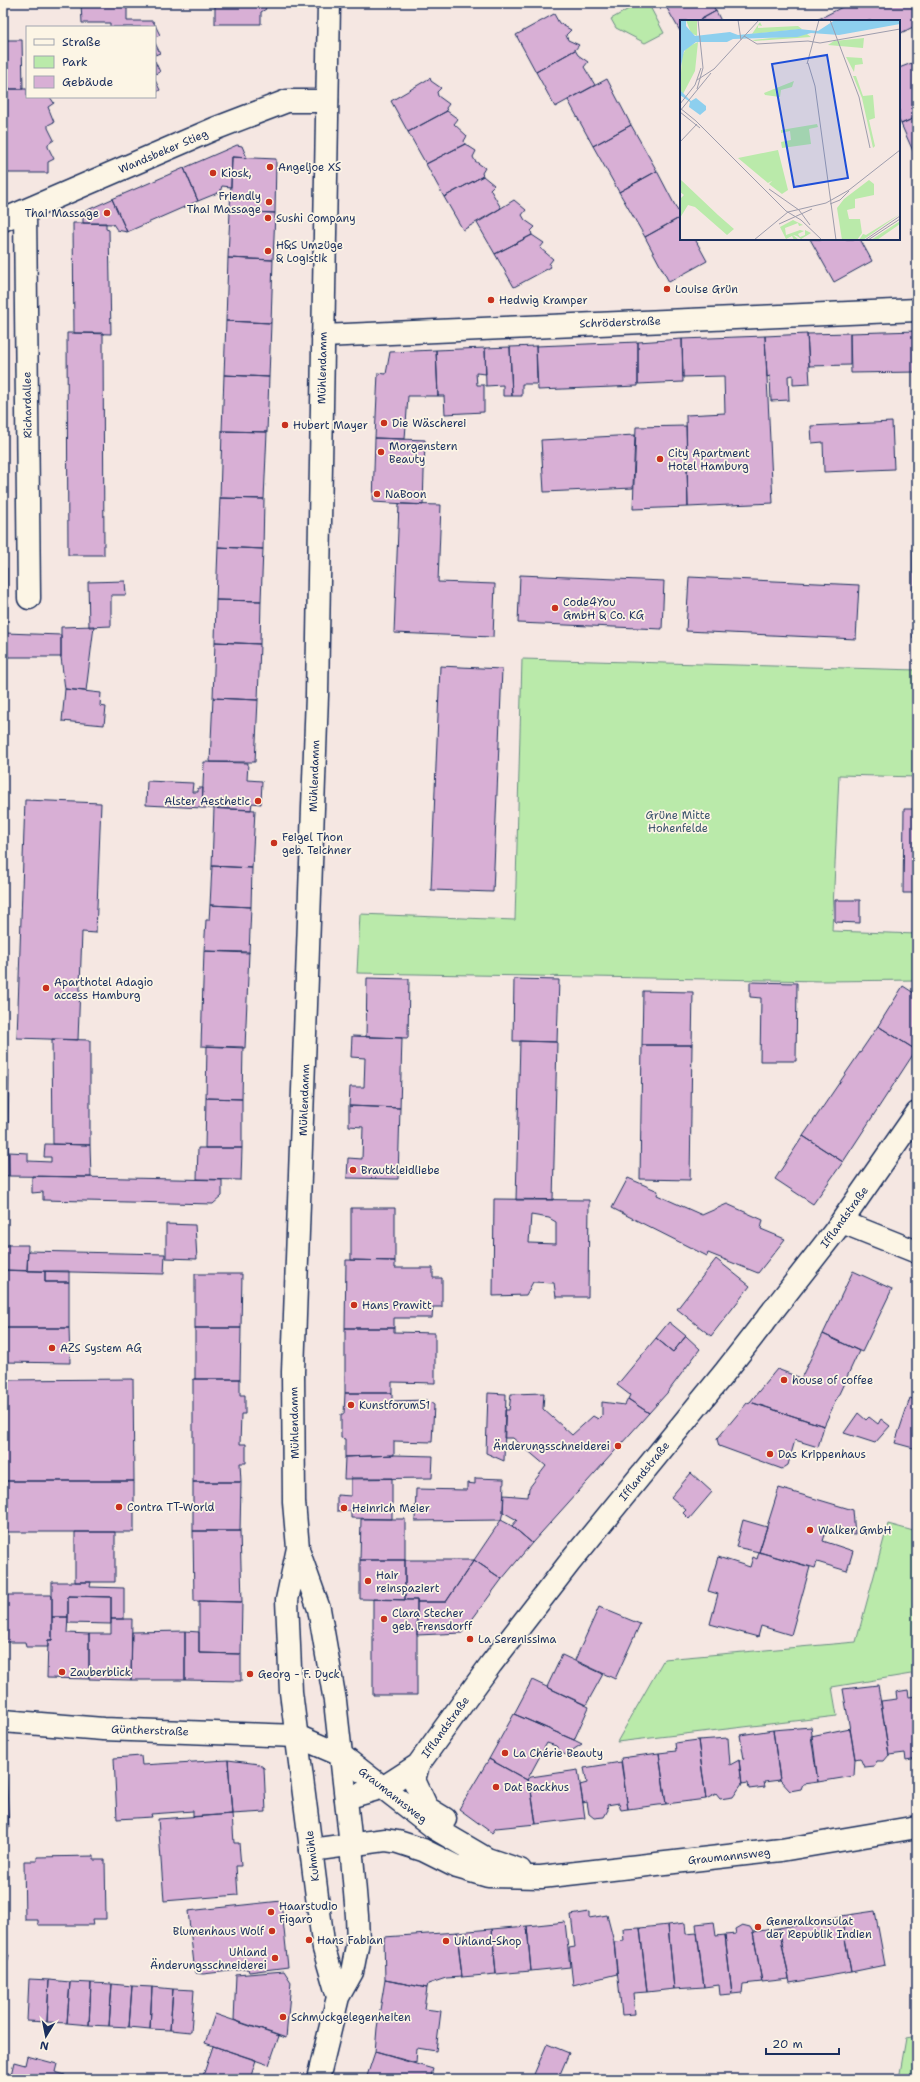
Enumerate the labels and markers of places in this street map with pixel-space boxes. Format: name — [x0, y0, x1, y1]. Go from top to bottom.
place label: Angeljoe XS — [278, 160, 341, 175]
marker: Angeljoe XS — [265, 162, 275, 172]
place label: Kiosk, — [221, 166, 251, 181]
marker: Kiosk, — [208, 168, 218, 178]
place label: Friendly Thai Massage — [187, 189, 261, 217]
marker: Friendly Thai Massage — [264, 197, 274, 207]
place label: Thai Massage — [25, 206, 99, 221]
marker: Thai Massage — [102, 208, 112, 218]
place label: Sushi Company — [276, 211, 356, 226]
marker: Sushi Company — [263, 213, 273, 223]
place label: H&S Umzüge & Logistik — [276, 238, 343, 266]
marker: H&S Umzüge & Logistik — [263, 246, 273, 256]
place label: Louise Grün — [675, 282, 738, 297]
marker: Louise Grün — [662, 284, 672, 294]
place label: Hedwig Kramper — [499, 293, 588, 308]
marker: Hedwig Kramper — [486, 295, 496, 305]
place label: Die Wäscherei — [392, 416, 466, 431]
place label: Hubert Mayer — [293, 418, 368, 433]
marker: Die Wäscherei — [379, 418, 389, 428]
marker: Hubert Mayer — [280, 420, 290, 430]
place label: Morgenstern Beauty — [389, 439, 458, 467]
place label: City Apartment Hotel Hamburg — [668, 446, 750, 474]
marker: Morgenstern Beauty — [376, 447, 386, 457]
marker: City Apartment Hotel Hamburg — [655, 454, 665, 464]
place label: NaBoon — [385, 487, 427, 502]
marker: NaBoon — [372, 489, 382, 499]
place label: Code4You GmbH & Co. KG — [563, 595, 645, 623]
marker: Code4You GmbH & Co. KG — [550, 603, 560, 613]
place label: Alster Aesthetic — [164, 794, 250, 809]
marker: Alster Aesthetic — [253, 796, 263, 806]
place label: Feigel Thon geb. Teichner — [282, 830, 352, 858]
marker: Feigel Thon geb. Teichner — [269, 838, 279, 848]
place label: Aparthotel Adagio access Hamburg — [54, 975, 154, 1003]
marker: Aparthotel Adagio access Hamburg — [41, 983, 51, 993]
place label: Brautkleidliebe — [361, 1163, 440, 1178]
marker: Brautkleidliebe — [348, 1165, 358, 1175]
place label: Hans Prawitt — [362, 1298, 432, 1313]
marker: Hans Prawitt — [349, 1300, 359, 1310]
place label: AZS System AG — [60, 1341, 143, 1356]
marker: AZS System AG — [47, 1343, 57, 1353]
place label: house of coffee — [792, 1373, 873, 1388]
marker: house of coffee — [779, 1375, 789, 1385]
place label: Kunstforum51 — [359, 1398, 430, 1413]
marker: Kunstforum51 — [346, 1400, 356, 1410]
place label: Änderungsschneiderei — [493, 1439, 610, 1454]
marker: Änderungsschneiderei — [613, 1441, 623, 1451]
place label: Das Krippenhaus — [778, 1447, 866, 1462]
marker: Das Krippenhaus — [765, 1449, 775, 1459]
place label: Contra TT-World — [127, 1500, 215, 1515]
place label: Heinrich Meier — [352, 1501, 430, 1516]
marker: Contra TT-World — [114, 1502, 124, 1512]
marker: Heinrich Meier — [339, 1503, 349, 1513]
place label: Walker GmbH — [818, 1523, 892, 1538]
marker: Walker GmbH — [805, 1525, 815, 1535]
place label: Hair reinspaziert — [376, 1568, 440, 1596]
marker: Hair reinspaziert — [363, 1576, 373, 1586]
place label: Clara Stecher geb. Frensdorff — [392, 1606, 473, 1634]
marker: Clara Stecher geb. Frensdorff — [379, 1614, 389, 1624]
place label: La Serenissima — [478, 1632, 556, 1647]
marker: La Serenissima — [465, 1634, 475, 1644]
place label: Zauberblick — [70, 1665, 131, 1680]
marker: Zauberblick — [57, 1667, 67, 1677]
place label: Georg - F. Dyck — [258, 1667, 340, 1682]
marker: Georg - F. Dyck — [245, 1669, 255, 1679]
place label: La Chérie Beauty — [513, 1746, 603, 1761]
marker: La Chérie Beauty — [500, 1748, 510, 1758]
place label: Dat Backhus — [504, 1780, 569, 1795]
marker: Dat Backhus — [491, 1782, 501, 1792]
place label: Haarstudio Figaro — [279, 1899, 338, 1927]
marker: Haarstudio Figaro — [266, 1907, 276, 1917]
place label: Generalkonsulat der Republik Indien — [766, 1914, 872, 1942]
marker: Generalkonsulat der Republik Indien — [753, 1922, 763, 1932]
place label: Blumenhaus Wolf — [173, 1924, 265, 1939]
marker: Blumenhaus Wolf — [267, 1926, 277, 1936]
place label: Hans Fabian — [317, 1933, 383, 1948]
place label: Uhland-Shop — [454, 1934, 522, 1949]
marker: Hans Fabian — [304, 1935, 314, 1945]
marker: Uhland-Shop — [441, 1936, 451, 1946]
place label: Uhland Änderungsschneiderei — [150, 1945, 267, 1973]
marker: Uhland Änderungsschneiderei — [270, 1953, 280, 1963]
place label: Schmuckgelegenheiten — [291, 2010, 411, 2025]
marker: Schmuckgelegenheiten — [278, 2012, 288, 2022]

